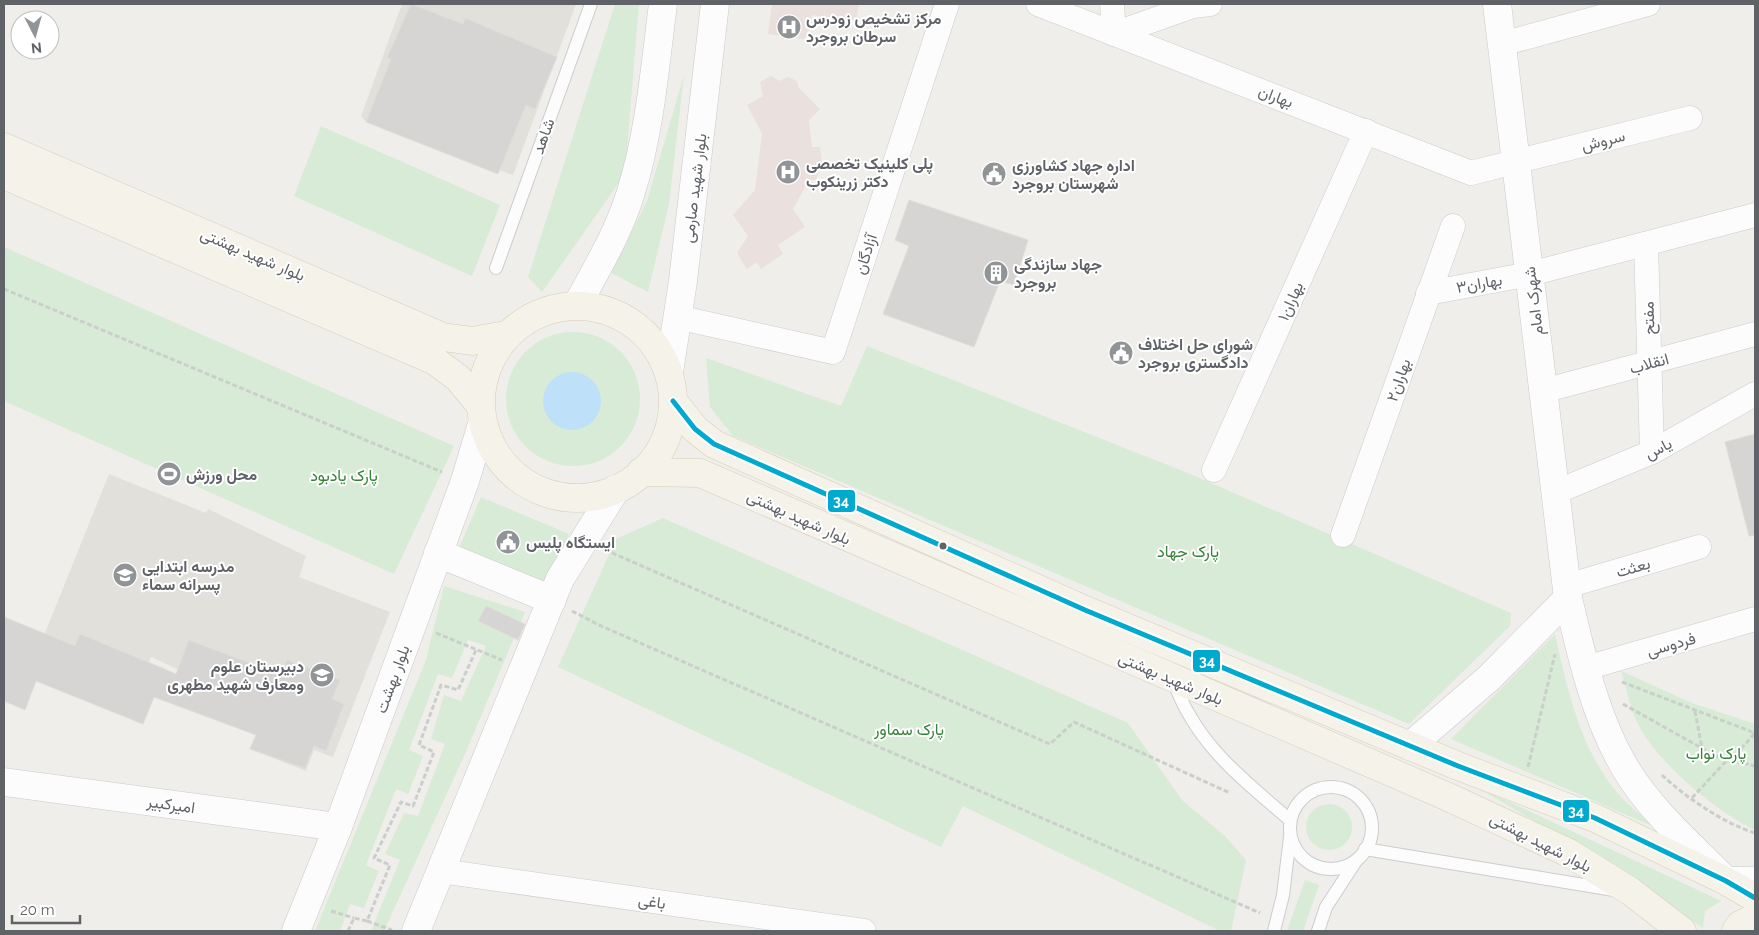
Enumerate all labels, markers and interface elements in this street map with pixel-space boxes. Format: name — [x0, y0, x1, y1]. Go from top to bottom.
place label: مرکز تشخیص زودرس سرطان بروجرد — [806, 9, 942, 47]
north arrow — [10, 10, 60, 60]
hospital icon: مرکز تشخیص زودرس سرطان بروجرد — [776, 14, 802, 40]
text: N — [30, 39, 43, 56]
street label: بهاران — [1255, 81, 1296, 113]
street label: شاهد — [528, 116, 559, 157]
street label: سروش — [1579, 126, 1627, 156]
street label: بلوار شهید صارمی — [678, 132, 712, 244]
place label: پلی کلینیک تخصصی دکتر زرینکوب — [806, 154, 933, 192]
place label: اداره جهاد کشاورزی شهرستان بروجرد — [1012, 156, 1135, 194]
hospital icon: پلی کلینیک تخصصی دکتر زرینکوب — [775, 159, 801, 185]
public building icon: اداره جهاد کشاورزی شهرستان بروجرد — [981, 161, 1007, 187]
street label: بلوار شهید بهشتی — [197, 224, 308, 286]
street label: آزادگان — [850, 230, 882, 277]
place label: جهاد سازندگی بروجرد — [1014, 255, 1102, 293]
building icon: جهاد سازندگی بروجرد — [983, 260, 1009, 286]
street label: شهرک امام — [1520, 265, 1548, 337]
street label: بهاران۳ — [1455, 270, 1504, 298]
street label: بهاران۱ — [1274, 279, 1308, 324]
street label: مفتح — [1638, 301, 1661, 335]
place label: شورای حل اختلاف دادگستری بروجرد — [1138, 335, 1253, 373]
public building icon: شورای حل اختلاف دادگستری بروجرد — [1108, 340, 1134, 366]
street label: انقلاب — [1627, 349, 1671, 378]
street label: بهاران۲ — [1382, 356, 1416, 404]
street label: یاس — [1641, 434, 1676, 464]
sports icon: محل ورزش — [156, 461, 182, 487]
place label: محل ورزش — [186, 465, 257, 485]
park label: پارک یادبود — [310, 466, 378, 487]
street label: بلوار شهید بهشتی — [744, 486, 854, 550]
line badge: 34 — [827, 489, 856, 513]
text: 34 — [833, 493, 849, 509]
public building icon: ایستگاه پلیس — [495, 529, 521, 555]
place label: ایستگاه پلیس — [526, 533, 615, 554]
unlabelled marker — [938, 541, 948, 551]
park label: پارک جهاد — [1157, 542, 1219, 563]
street label: بعثت — [1614, 554, 1652, 581]
place label: مدرسه ابتدایی پسرانه سماء — [142, 557, 235, 596]
school or university icon: مدرسه ابتدایی پسرانه سماء — [112, 562, 138, 588]
street label: فردوسی — [1644, 628, 1698, 661]
street label: بلوار بهشت — [371, 642, 415, 716]
street label: بلوار شهید بهشتی — [1115, 648, 1226, 710]
line badge: 34 — [1192, 649, 1221, 673]
text: 34 — [1199, 653, 1215, 669]
place label: دبیرستان علوم ومعارف شهید مطهری — [167, 657, 304, 695]
school or university icon: دبیرستان علوم ومعارف شهید مطهری — [309, 662, 335, 688]
park label: پارک سماور — [873, 720, 944, 741]
park label: پارک نواب — [1686, 744, 1746, 765]
street label: امیرکبیر — [144, 792, 196, 818]
line badge: 34 — [1562, 799, 1590, 823]
text: 34 — [1568, 803, 1584, 819]
street label: بلوار شهید بهشتی — [1486, 809, 1595, 877]
street label: باغی — [637, 890, 667, 914]
scale bar — [12, 892, 80, 924]
text: 20 m — [20, 901, 55, 919]

